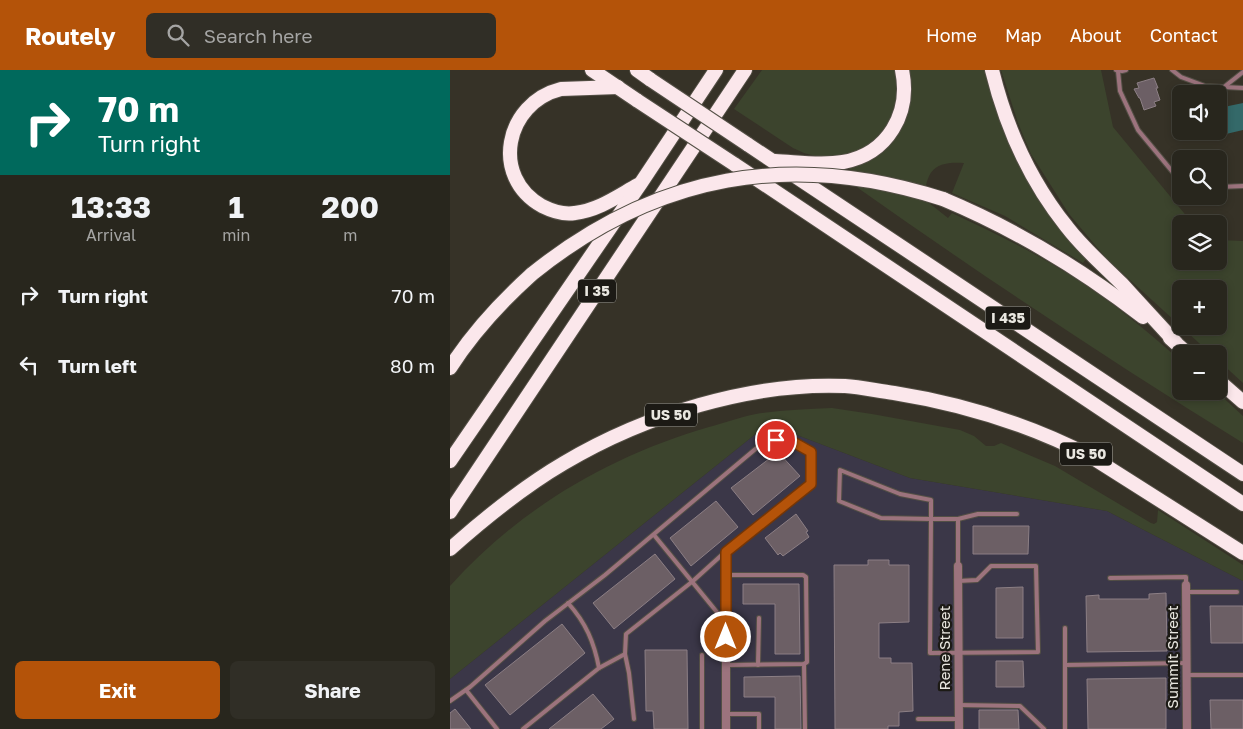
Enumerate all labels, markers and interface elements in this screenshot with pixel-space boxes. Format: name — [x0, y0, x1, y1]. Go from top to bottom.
search box — [146, 13, 496, 58]
text: Routely — [25, 21, 116, 50]
icon: search — [164, 21, 192, 49]
text: Search here — [204, 24, 313, 47]
text: Home — [926, 24, 977, 46]
text: Map — [1005, 24, 1042, 46]
text: About — [1070, 24, 1122, 46]
text: Contact — [1150, 24, 1218, 46]
map controls — [1172, 85, 1227, 400]
button: sound — [1172, 85, 1227, 140]
text: 70 m — [98, 88, 179, 130]
icon: right — [15, 90, 80, 155]
text: Turn right — [98, 130, 201, 157]
button: search — [1172, 150, 1227, 205]
text: 13:33 — [71, 189, 151, 225]
text: 1 — [229, 189, 244, 225]
text: 200 — [322, 189, 379, 225]
button: layers — [1172, 215, 1227, 270]
text: Arrival — [86, 225, 136, 245]
text: min — [222, 225, 250, 245]
text: m — [343, 225, 357, 245]
road number: I 35 — [578, 280, 616, 302]
button: + — [1172, 280, 1227, 335]
icon: right — [15, 281, 43, 309]
text: Turn right — [58, 284, 148, 307]
text: 70 m — [392, 284, 435, 307]
road number: I 435 — [986, 307, 1030, 330]
button: − — [1172, 345, 1227, 400]
icon: left — [15, 351, 43, 379]
text: Turn left — [58, 354, 137, 377]
text: 80 m — [390, 354, 435, 377]
road number: US 50 — [645, 404, 697, 426]
pin — [755, 419, 797, 461]
icon: arrive — [762, 426, 790, 454]
road number: US 50 — [1060, 442, 1112, 466]
street label: Summit Street — [1163, 605, 1181, 709]
street label: Rene Street — [935, 606, 953, 690]
position arrow — [699, 610, 751, 662]
button: Exit — [15, 661, 220, 719]
button: Share — [230, 661, 435, 719]

